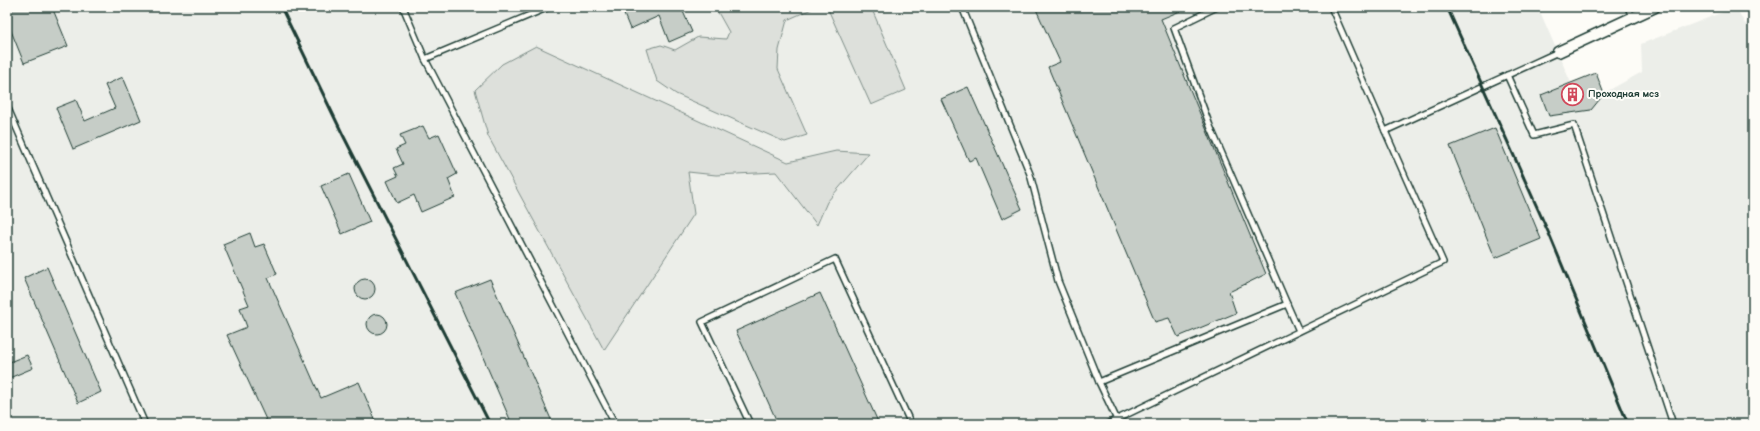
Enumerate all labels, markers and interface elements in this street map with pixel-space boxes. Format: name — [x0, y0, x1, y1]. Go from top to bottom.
building icon: Проходная мсз — [1560, 81, 1586, 107]
place label: Проходная мсз — [1588, 88, 1659, 100]

